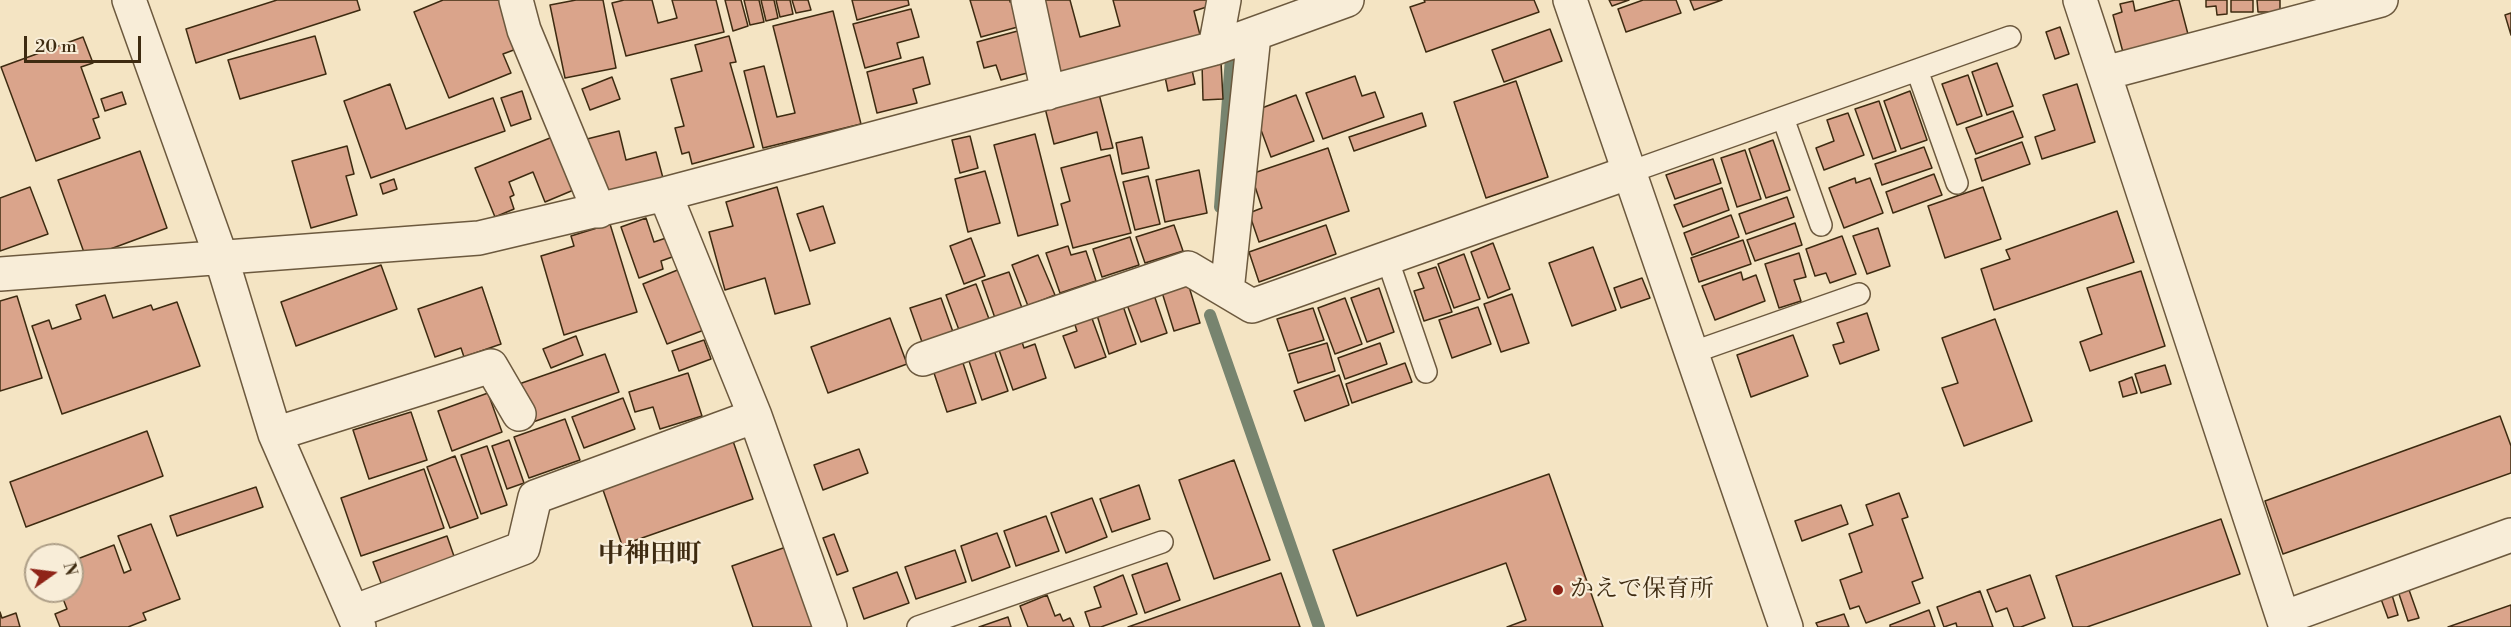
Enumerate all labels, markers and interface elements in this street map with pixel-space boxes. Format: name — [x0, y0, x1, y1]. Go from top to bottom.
scale bar — [27, 24, 144, 62]
text: 20 m — [35, 35, 77, 58]
district label: 中神田町 — [598, 540, 702, 572]
north arrow — [24, 543, 84, 603]
text: N — [58, 561, 81, 578]
place label: かえで保育所 — [1570, 576, 1714, 604]
marker: かえで保育所 — [1551, 583, 1565, 597]

